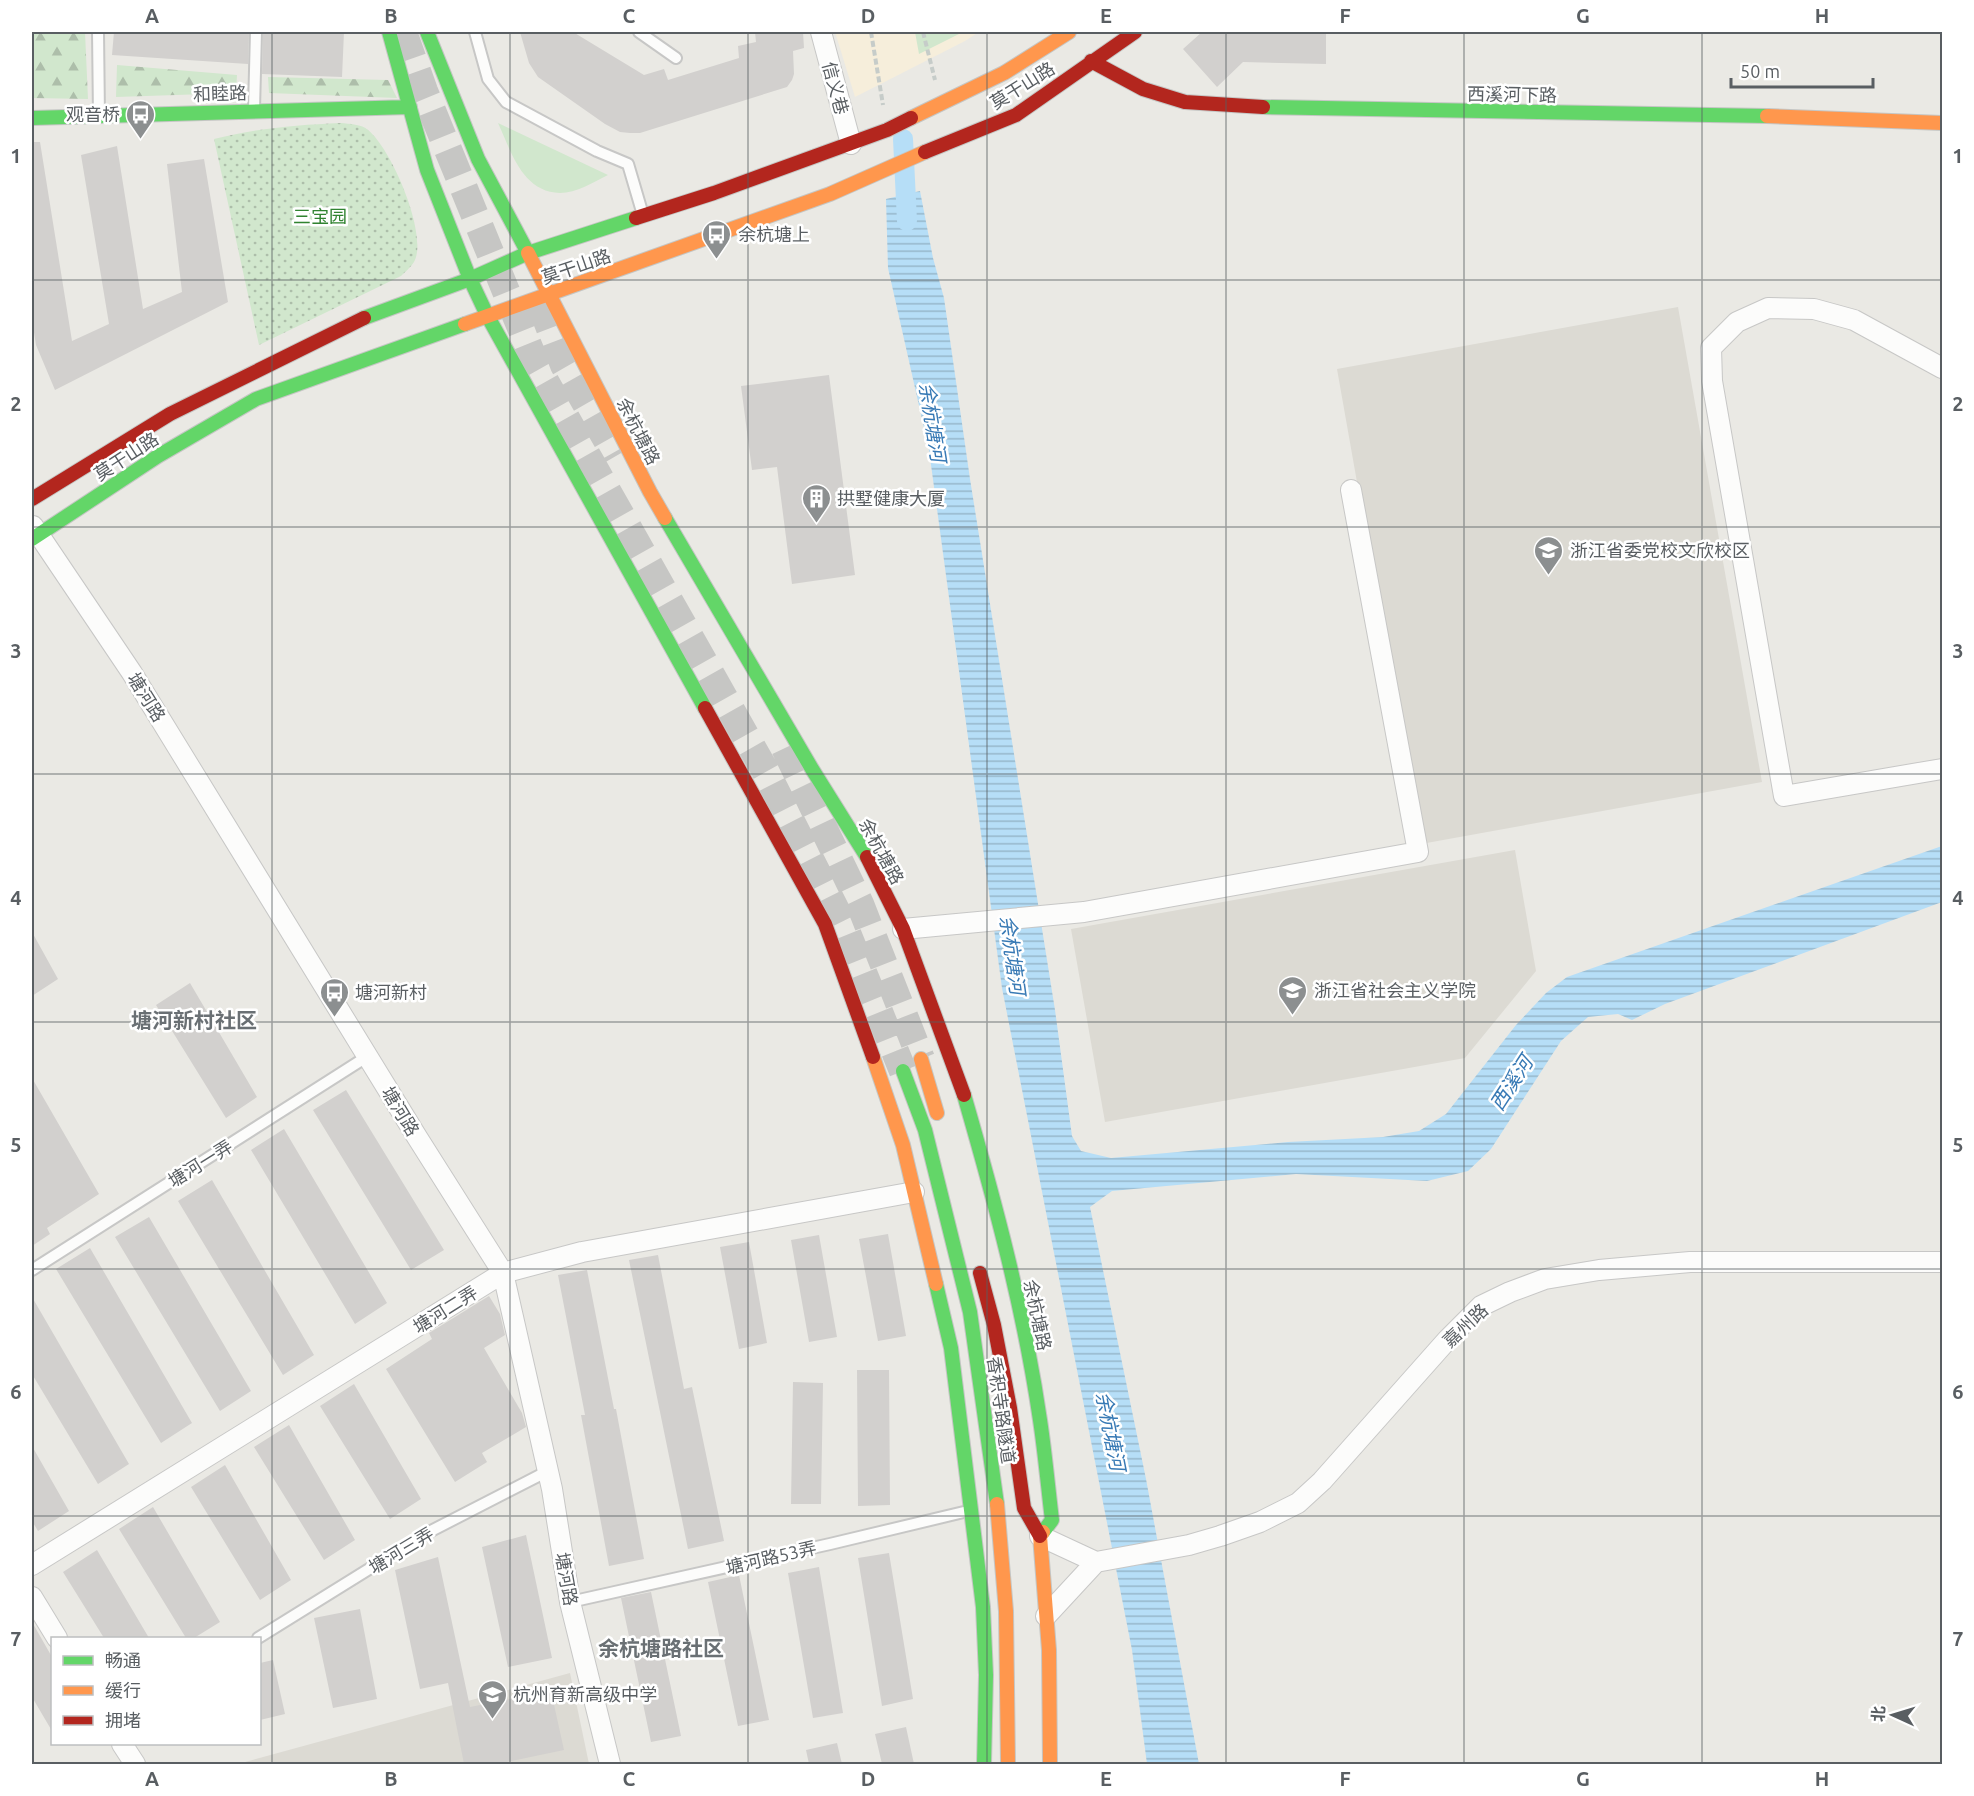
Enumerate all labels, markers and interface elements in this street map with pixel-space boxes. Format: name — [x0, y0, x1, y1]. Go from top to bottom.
text: A — [145, 4, 159, 27]
text: B — [384, 4, 398, 27]
text: C — [623, 4, 636, 27]
text: D — [861, 4, 875, 27]
text: E — [1100, 4, 1112, 27]
text: F — [1339, 4, 1351, 27]
text: G — [1576, 4, 1590, 27]
text: H — [1815, 4, 1829, 27]
scale bar — [1731, 51, 1874, 89]
street label: 莫干山路 — [986, 57, 1058, 113]
street label: 信义巷 — [819, 59, 853, 117]
text: 50 m — [1740, 61, 1780, 81]
street label: 和睦路 — [193, 82, 247, 104]
street label: 西溪河下路 — [1467, 83, 1557, 105]
bus stop icon: 观音桥 — [125, 98, 157, 140]
place label: 观音桥 — [66, 104, 120, 124]
text: 1 — [10, 144, 22, 167]
text: 1 — [1952, 144, 1964, 167]
park label: 三宝园 — [293, 206, 347, 226]
bus stop icon: 余杭塘上 — [701, 218, 733, 260]
place label: 余杭塘上 — [738, 224, 810, 244]
street label: 莫干山路 — [539, 245, 613, 287]
water label: 余杭塘河 — [915, 381, 951, 467]
text: 2 — [10, 392, 22, 415]
text: 2 — [1952, 392, 1964, 415]
street label: 余杭塘路 — [614, 394, 664, 468]
street label: 莫干山路 — [90, 428, 162, 484]
building icon: 拱墅健康大厦 — [800, 482, 832, 524]
place label: 拱墅健康大厦 — [837, 488, 945, 508]
school or university icon: 浙江省委党校文欣校区 — [1533, 534, 1565, 576]
place label: 浙江省委党校文欣校区 — [1570, 540, 1750, 560]
text: 3 — [10, 639, 22, 662]
text: 3 — [1952, 639, 1964, 662]
street label: 塘河路 — [124, 669, 170, 725]
street label: 余杭塘路 — [856, 815, 908, 887]
text: 4 — [10, 886, 22, 909]
text: 4 — [1952, 886, 1964, 909]
water label: 余杭塘河 — [996, 914, 1031, 1000]
school or university icon: 浙江省社会主义学院 — [1277, 974, 1309, 1016]
bus stop icon: 塘河新村 — [318, 976, 350, 1018]
place label: 浙江省社会主义学院 — [1314, 980, 1476, 1000]
place label: 塘河新村 — [355, 982, 427, 1002]
district label: 塘河新村社区 — [131, 1008, 257, 1032]
water label: 西溪河 — [1485, 1048, 1539, 1114]
street label: 塘河路 — [379, 1083, 423, 1139]
text: 5 — [10, 1133, 22, 1156]
text: 5 — [1952, 1133, 1964, 1156]
street label: 塘河一弄 — [164, 1135, 236, 1191]
street label: 余杭塘路 — [1021, 1278, 1055, 1352]
street label: 塘河二弄 — [409, 1281, 481, 1337]
street label: 嘉州路 — [1438, 1299, 1492, 1351]
street label: 香积寺路隧道 — [985, 1355, 1019, 1465]
text: 6 — [10, 1380, 22, 1403]
text: 6 — [1952, 1380, 1964, 1403]
water label: 余杭塘河 — [1092, 1390, 1131, 1476]
street label: 塘河三弄 — [365, 1523, 437, 1577]
street label: 塘河路53弄 — [724, 1537, 818, 1577]
street label: 塘河路 — [552, 1551, 582, 1607]
text: 7 — [10, 1627, 22, 1650]
text: 7 — [1952, 1627, 1964, 1650]
district label: 余杭塘路社区 — [598, 1636, 724, 1660]
legend — [51, 1637, 261, 1745]
text: 畅通 — [105, 1650, 141, 1670]
school or university icon: 杭州育新高级中学 — [476, 1678, 508, 1720]
text: 缓行 — [105, 1680, 141, 1700]
place label: 杭州育新高级中学 — [513, 1684, 657, 1704]
north arrow — [1863, 1685, 1923, 1745]
text: 北 — [1868, 1705, 1888, 1723]
text: 拥堵 — [105, 1710, 141, 1730]
text: A — [145, 1767, 159, 1790]
text: B — [384, 1767, 398, 1790]
text: C — [623, 1767, 636, 1790]
text: D — [861, 1767, 875, 1790]
text: E — [1100, 1767, 1112, 1790]
text: F — [1339, 1767, 1351, 1790]
text: G — [1576, 1767, 1590, 1790]
text: H — [1815, 1767, 1829, 1790]

